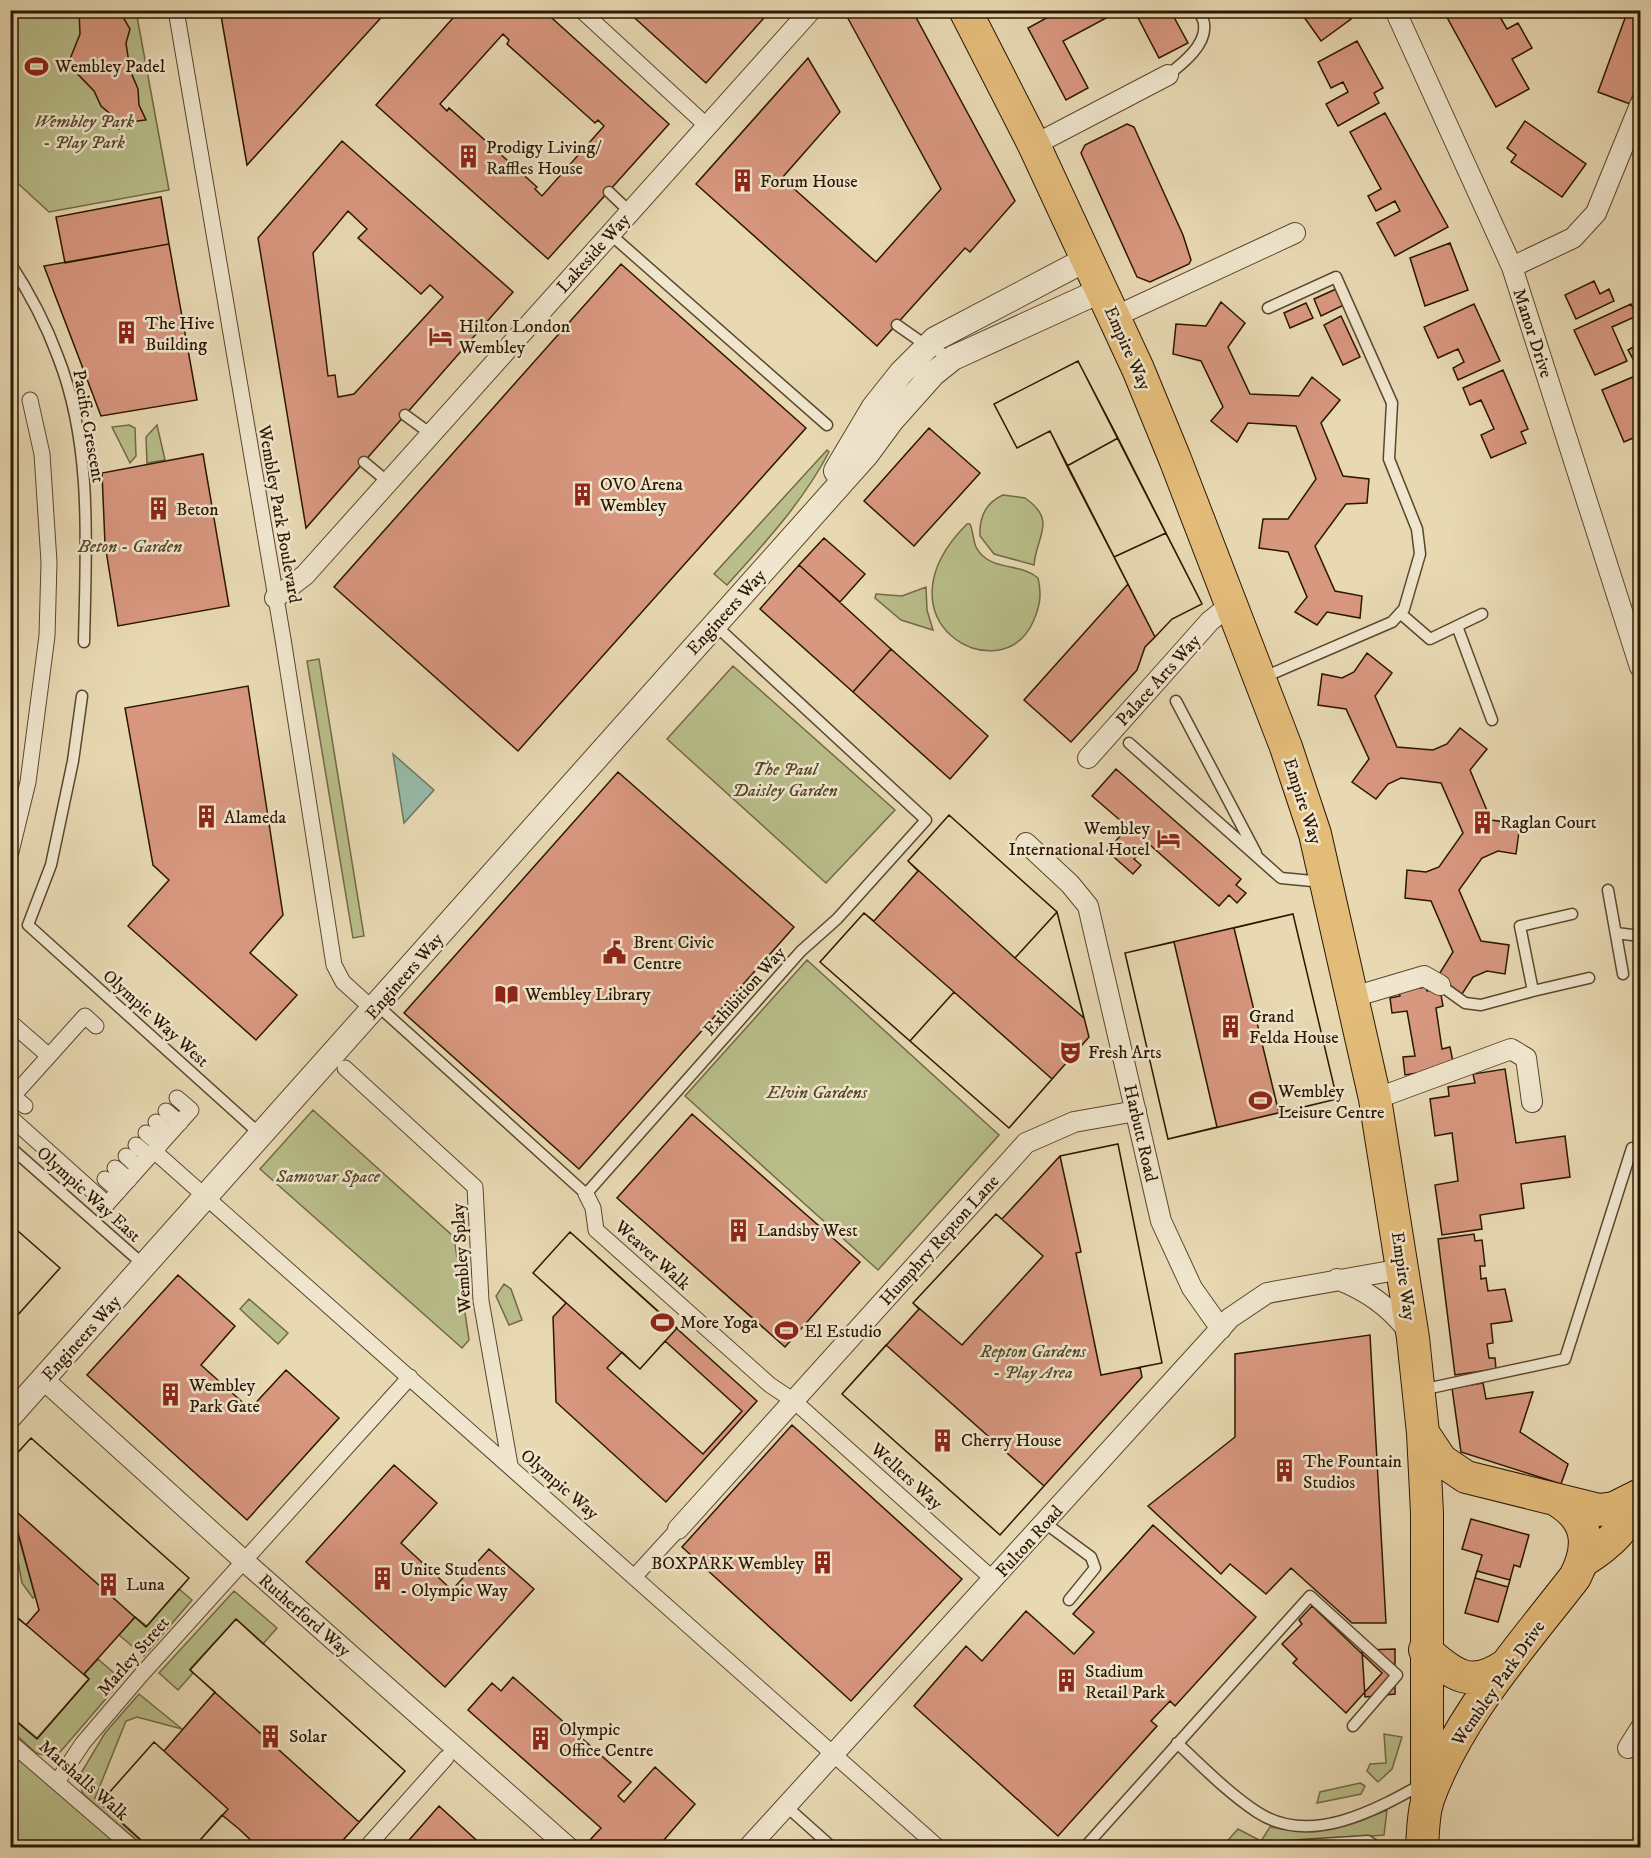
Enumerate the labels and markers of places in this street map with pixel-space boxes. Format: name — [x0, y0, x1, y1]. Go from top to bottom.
sports icon: Wembley Padel — [24, 53, 50, 79]
place label: Wembley Padel — [54, 56, 166, 78]
place label: Prodigy Living/ Raffles House — [486, 137, 602, 180]
building icon: Prodigy Living/ Raffles House — [455, 144, 481, 170]
building icon: Forum House — [729, 168, 755, 194]
place label: Forum House — [760, 171, 858, 193]
place label: The Hive Building — [145, 313, 214, 356]
place label: Hilton London Wembley — [458, 316, 571, 359]
building icon: The Hive Building — [114, 320, 140, 346]
hotel icon: Hilton London Wembley — [428, 323, 454, 349]
place label: OVO Arena Wembley — [599, 474, 683, 517]
building icon: OVO Arena Wembley — [569, 481, 595, 507]
building icon: Beton — [145, 496, 171, 522]
place label: Beton — [176, 499, 219, 521]
building icon: Alameda — [193, 804, 219, 830]
place label: Alameda — [224, 807, 286, 829]
building icon: Raglan Court — [1469, 809, 1495, 835]
place label: Raglan Court — [1500, 812, 1597, 834]
place label: Wembley International Hotel — [1009, 818, 1151, 861]
hotel icon: Wembley International Hotel — [1155, 825, 1181, 851]
place label: Brent Civic Centre — [633, 932, 714, 975]
public building icon: Brent Civic Centre — [602, 939, 628, 965]
library icon: Wembley Library — [494, 981, 520, 1007]
place label: Wembley Library — [524, 984, 651, 1006]
place label: Grand Felda House — [1249, 1006, 1339, 1049]
building icon: Grand Felda House — [1218, 1013, 1244, 1039]
theatre icon: Fresh Arts — [1057, 1039, 1083, 1065]
place label: Fresh Arts — [1088, 1042, 1162, 1064]
place label: Wembley Leisure Centre — [1277, 1081, 1384, 1124]
sports icon: Wembley Leisure Centre — [1247, 1088, 1273, 1114]
building icon: Landsby West — [726, 1217, 752, 1243]
place label: Landsby West — [757, 1220, 858, 1242]
sports icon: More Yoga — [649, 1309, 675, 1335]
place label: More Yoga — [680, 1312, 759, 1334]
sports icon: El Estudio — [773, 1318, 799, 1344]
place label: El Estudio — [804, 1321, 882, 1343]
place label: Wembley Park Gate — [188, 1375, 260, 1418]
building icon: Wembley Park Gate — [158, 1382, 184, 1408]
building icon: Cherry House — [930, 1427, 956, 1453]
place label: Cherry House — [961, 1430, 1061, 1452]
place label: The Fountain Studios — [1303, 1451, 1403, 1494]
building icon: The Fountain Studios — [1272, 1458, 1298, 1484]
building icon: BOXPARK Wembley — [809, 1550, 835, 1576]
place label: BOXPARK Wembley — [651, 1553, 804, 1575]
place label: Unite Students - Olympic Way — [400, 1559, 508, 1602]
building icon: Unite Students - Olympic Way — [369, 1566, 395, 1592]
building icon: Luna — [95, 1571, 121, 1597]
place label: Luna — [126, 1574, 165, 1596]
place label: Stadium Retail Park — [1085, 1661, 1165, 1704]
building icon: Stadium Retail Park — [1054, 1668, 1080, 1694]
place label: Olympic Office Centre — [559, 1719, 654, 1762]
building icon: Solar — [258, 1723, 284, 1749]
place label: Solar — [289, 1726, 327, 1748]
building icon: Olympic Office Centre — [528, 1726, 554, 1752]

